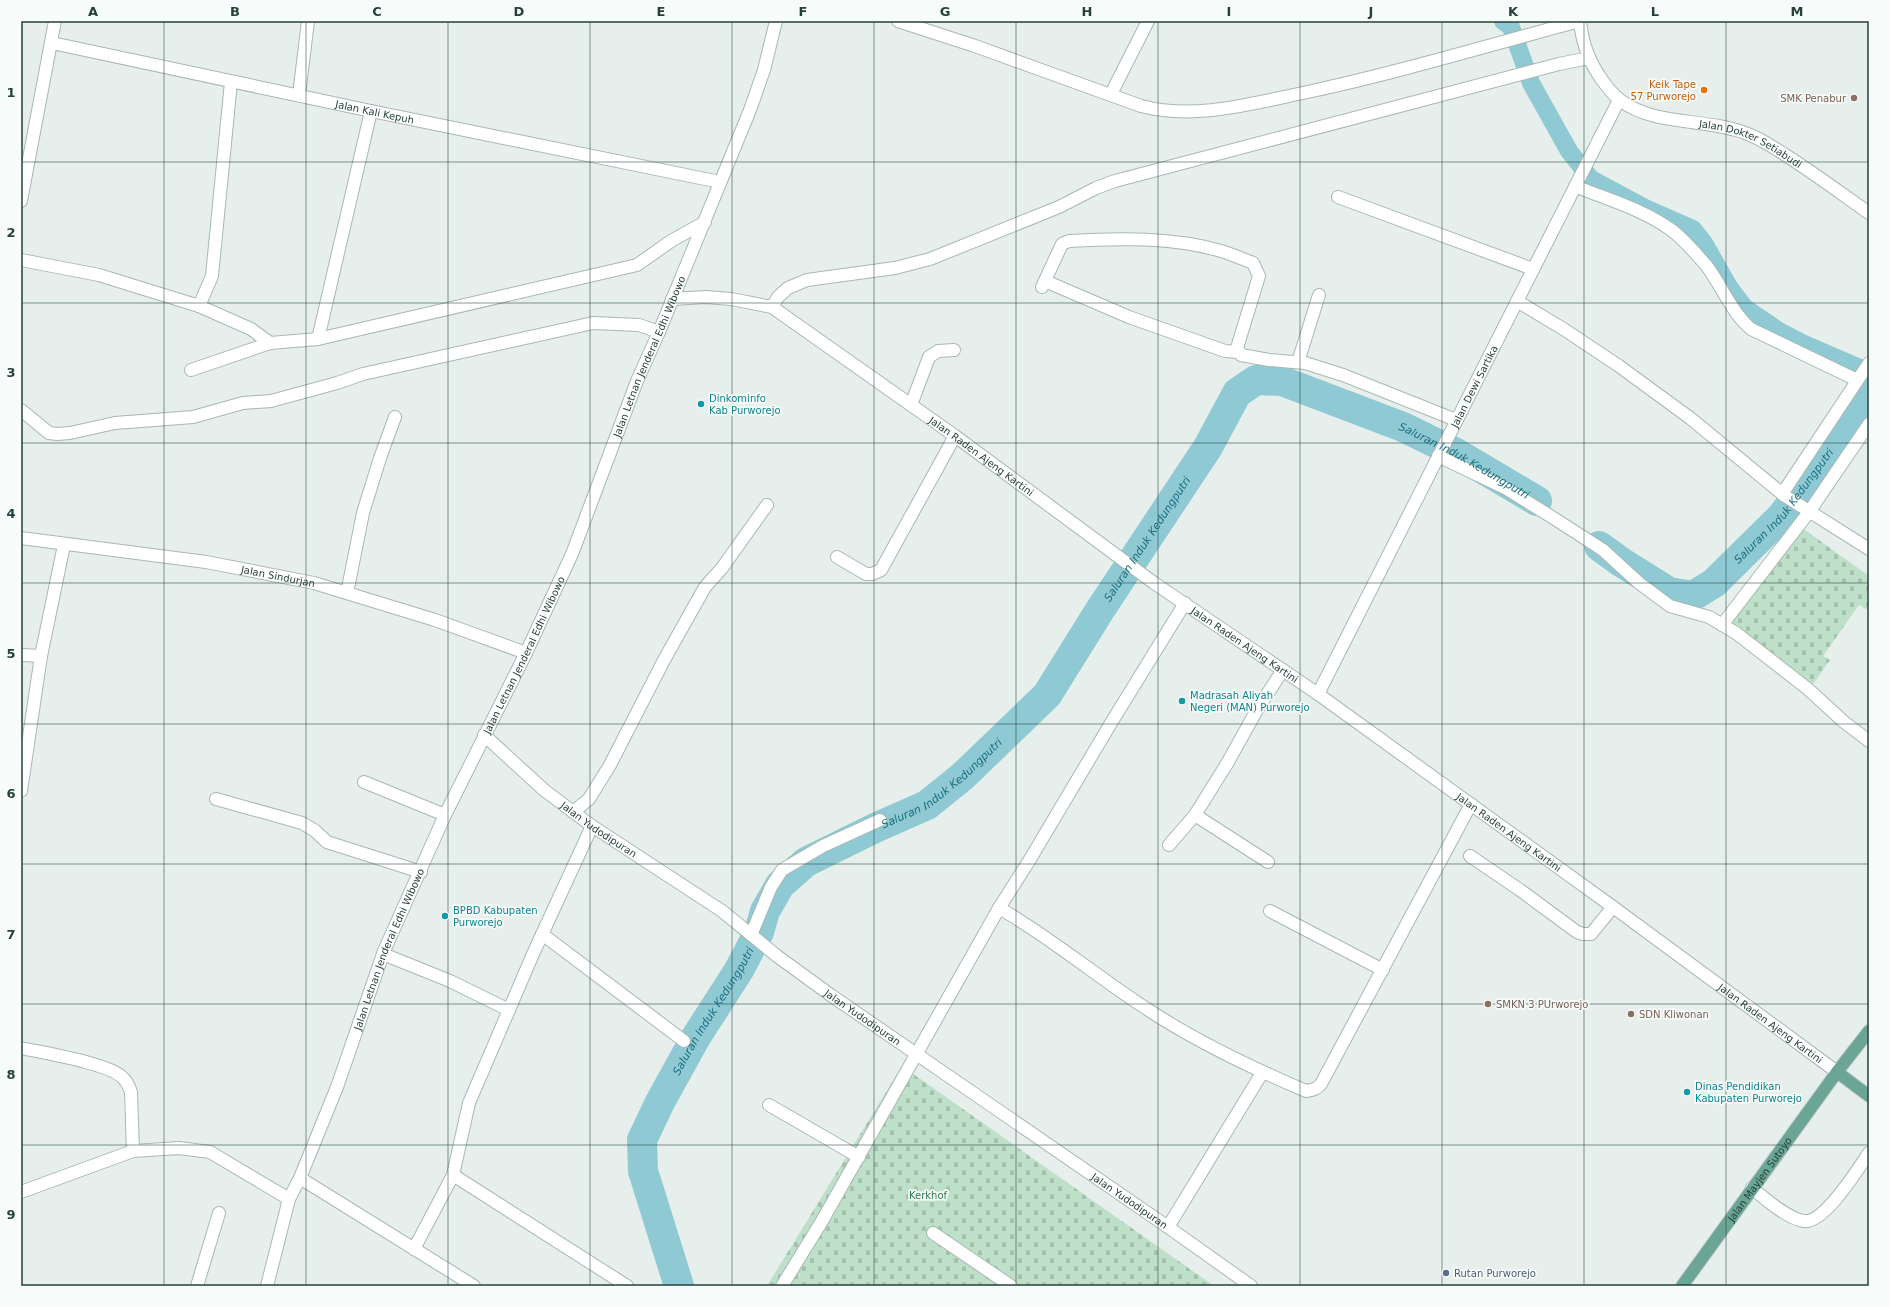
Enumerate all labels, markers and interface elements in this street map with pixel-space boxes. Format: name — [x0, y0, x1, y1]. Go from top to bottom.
text: A — [88, 4, 98, 19]
text: B — [230, 4, 240, 19]
text: C — [372, 4, 382, 19]
text: D — [514, 4, 525, 19]
text: E — [657, 4, 665, 19]
text: F — [799, 4, 807, 19]
text: G — [940, 4, 950, 19]
text: H — [1082, 4, 1092, 19]
text: I — [1227, 4, 1231, 19]
text: J — [1368, 4, 1373, 19]
text: K — [1508, 4, 1519, 19]
text: L — [1651, 4, 1659, 19]
text: M — [1791, 4, 1803, 19]
place label: Keik Tape 57 Purworejo — [1631, 79, 1696, 102]
text: 1 — [6, 85, 16, 100]
marker: Keik Tape 57 Purworejo — [1699, 85, 1709, 95]
place label: SMK Penabur — [1780, 93, 1847, 104]
marker: SMK Penabur — [1849, 93, 1859, 103]
street label: Jalan Kali Kepuh — [333, 98, 415, 126]
street label: Jalan Dokter Setiabudi — [1697, 118, 1804, 170]
text: 2 — [6, 225, 16, 240]
street label: Jalan Letnan Jenderal Edhi Wibowo — [611, 274, 687, 440]
street label: Jalan Dewi Sartika — [1449, 344, 1500, 430]
text: 3 — [6, 365, 16, 380]
place label: Dinkominfo Kab Purworejo — [709, 393, 781, 416]
marker: Dinkominfo Kab Purworejo — [696, 399, 706, 409]
street label: Jalan Raden Ajeng Kartini — [926, 414, 1036, 498]
water label: Saluran Induk Kedungputri — [1397, 420, 1532, 502]
water label: Saluran Induk Kedungputri — [1732, 446, 1836, 566]
water label: Saluran Induk Kedungputri — [1101, 474, 1193, 604]
text: 4 — [6, 506, 16, 521]
street label: Jalan Sindurjan — [239, 564, 316, 589]
street label: Jalan Letnan Jenderal Edhi Wibowo — [481, 575, 567, 737]
street label: Jalan Raden Ajeng Kartini — [1188, 604, 1300, 685]
text: 5 — [6, 646, 16, 661]
place label: Madrasah Aliyah Negeri (MAN) Purworejo — [1190, 690, 1310, 713]
marker: Madrasah Aliyah Negeri (MAN) Purworejo — [1177, 696, 1187, 706]
water label: Saluran Induk Kedungputri — [879, 736, 1005, 831]
text: 6 — [6, 786, 16, 801]
street label: Jalan Raden Ajeng Kartini — [1453, 790, 1563, 874]
street label: Jalan Yudodipuran — [558, 799, 639, 860]
street label: Jalan Letnan Jenderal Edhi Wibowo — [352, 867, 426, 1033]
place label: BPBD Kabupaten Purworejo — [453, 905, 538, 928]
marker: BPBD Kabupaten Purworejo — [440, 911, 450, 921]
text: 7 — [6, 927, 16, 942]
water label: Saluran Induk Kedungputri — [670, 945, 757, 1077]
street label: Jalan Raden Ajeng Kartini — [1715, 981, 1825, 1066]
street label: Jalan Yudodipuran — [821, 987, 902, 1047]
marker: SMKN 3 PUrworejo — [1483, 999, 1493, 1009]
place label: SMKN 3 PUrworejo — [1496, 999, 1588, 1010]
marker: SDN Kliwonan — [1626, 1009, 1636, 1019]
place label: SDN Kliwonan — [1639, 1009, 1709, 1020]
text: 8 — [6, 1067, 16, 1082]
place label: Dinas Pendidikan Kabupaten Purworejo — [1695, 1081, 1802, 1104]
marker: Dinas Pendidikan Kabupaten Purworejo — [1682, 1087, 1692, 1097]
street label: Jalan Mayjen Sutoyo — [1725, 1135, 1794, 1225]
street label: Jalan Yudodipuran — [1088, 1171, 1169, 1231]
park label: Kerkhof — [909, 1190, 948, 1201]
text: 9 — [6, 1207, 16, 1222]
marker: Rutan Purworejo — [1441, 1268, 1451, 1278]
place label: Rutan Purworejo — [1454, 1268, 1536, 1279]

